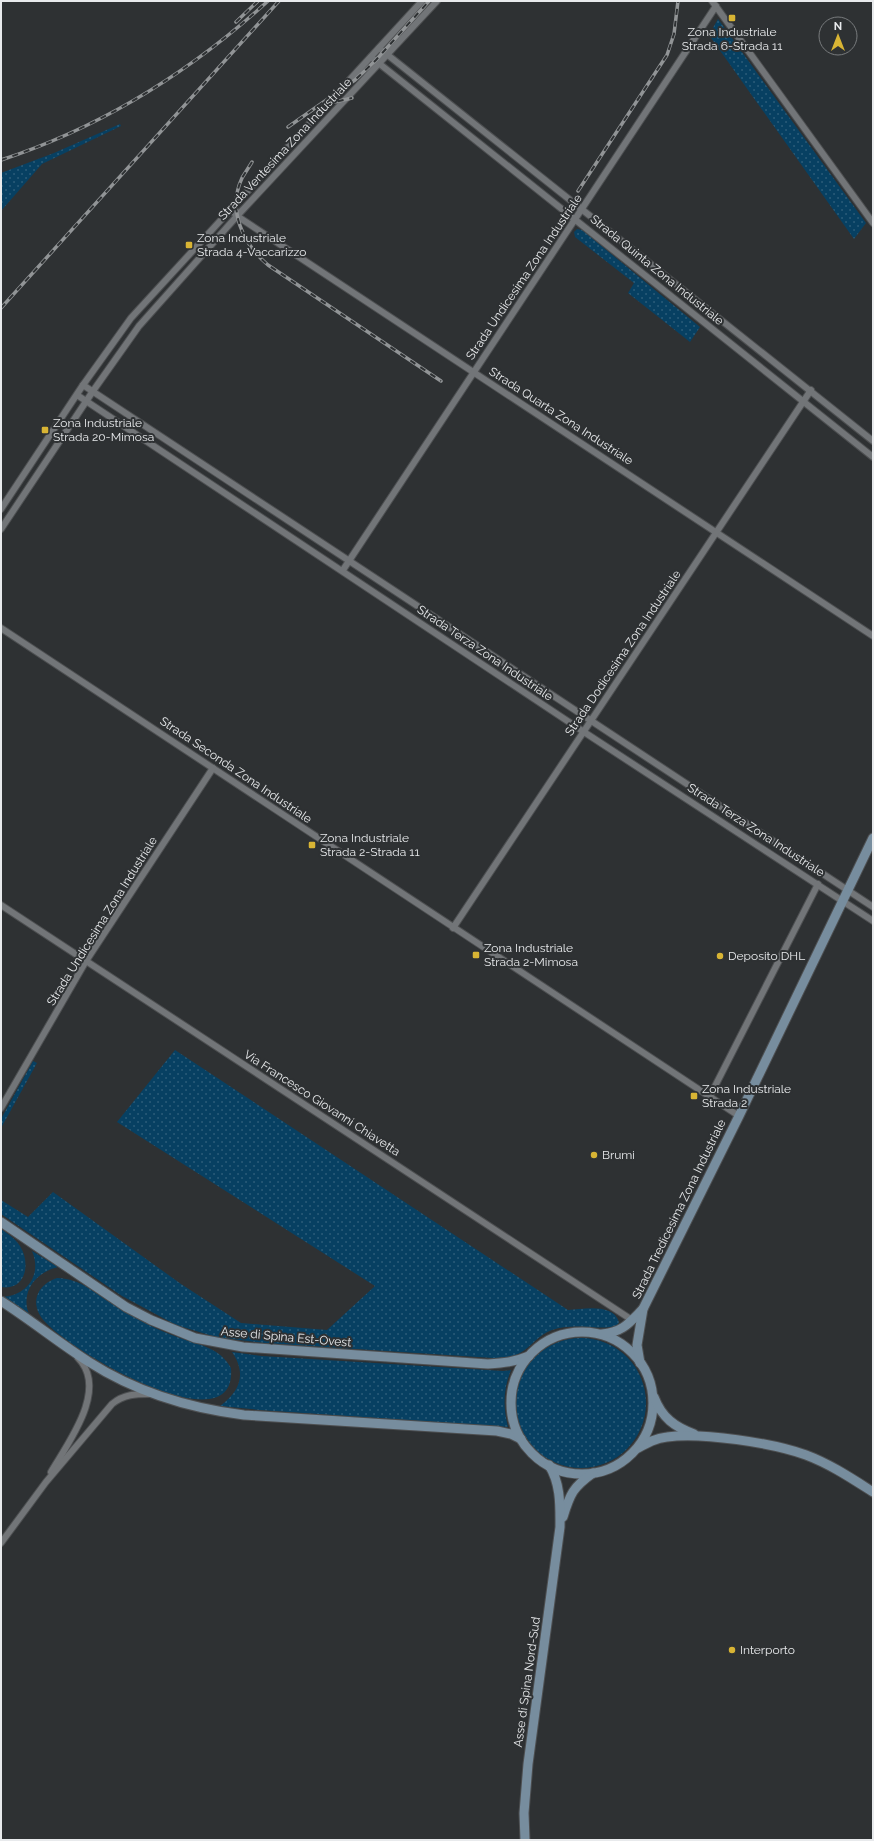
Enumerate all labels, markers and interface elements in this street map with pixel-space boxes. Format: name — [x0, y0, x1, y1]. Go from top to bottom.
marker: Zona Industriale Strada 6-Strada 11 — [727, 13, 737, 23]
north arrow — [818, 16, 858, 56]
text: N — [834, 20, 842, 33]
place label: Zona Industriale Strada 6-Strada 11 — [682, 25, 782, 53]
street label: Strada Ventesima Zona Industriale — [215, 75, 355, 223]
street label: Strada Undicesima Zona Industriale — [463, 191, 585, 363]
street label: Strada Quinta Zona Industriale — [588, 212, 726, 328]
place label: Zona Industriale Strada 4-Vaccarizzo — [197, 231, 307, 259]
marker: Zona Industriale Strada 4-Vaccarizzo — [184, 240, 194, 250]
street label: Strada Quarta Zona Industriale — [486, 364, 636, 468]
place label: Zona Industriale Strada 20-Mimosa — [53, 416, 154, 444]
marker: Zona Industriale Strada 20-Mimosa — [40, 425, 50, 435]
street label: Strada Dodicesima Zona Industriale — [562, 568, 684, 738]
street label: Strada Terza Zona Industriale — [415, 602, 555, 704]
street label: Strada Seconda Zona Industriale — [157, 714, 315, 826]
street label: Strada Terza Zona Industriale — [685, 780, 827, 880]
place label: Zona Industriale Strada 2-Strada 11 — [320, 831, 420, 859]
street label: Strada Undicesima Zona Industriale — [44, 834, 160, 1008]
marker: Zona Industriale Strada 2-Strada 11 — [307, 840, 317, 850]
place label: Zona Industriale Strada 2-Mimosa — [484, 941, 578, 969]
place label: Deposito DHL — [728, 949, 805, 963]
marker: Zona Industriale Strada 2-Mimosa — [471, 950, 481, 960]
marker: Deposito DHL — [715, 951, 725, 961]
street label: Via Francesco Giovanni Chiavetta — [241, 1047, 403, 1159]
place label: Zona Industriale Strada 2 — [702, 1082, 791, 1110]
marker: Zona Industriale Strada 2 — [689, 1091, 699, 1101]
street label: Strada Tredicesima Zona Industriale — [629, 1117, 729, 1301]
place label: Brumi — [602, 1148, 635, 1162]
marker: Brumi — [589, 1150, 599, 1160]
street label: Asse di Spina Est-Ovest — [220, 1324, 352, 1350]
street label: Asse di Spina Nord-Sud — [511, 1616, 543, 1748]
place label: Interporto — [740, 1643, 795, 1657]
marker: Interporto — [727, 1645, 737, 1655]

